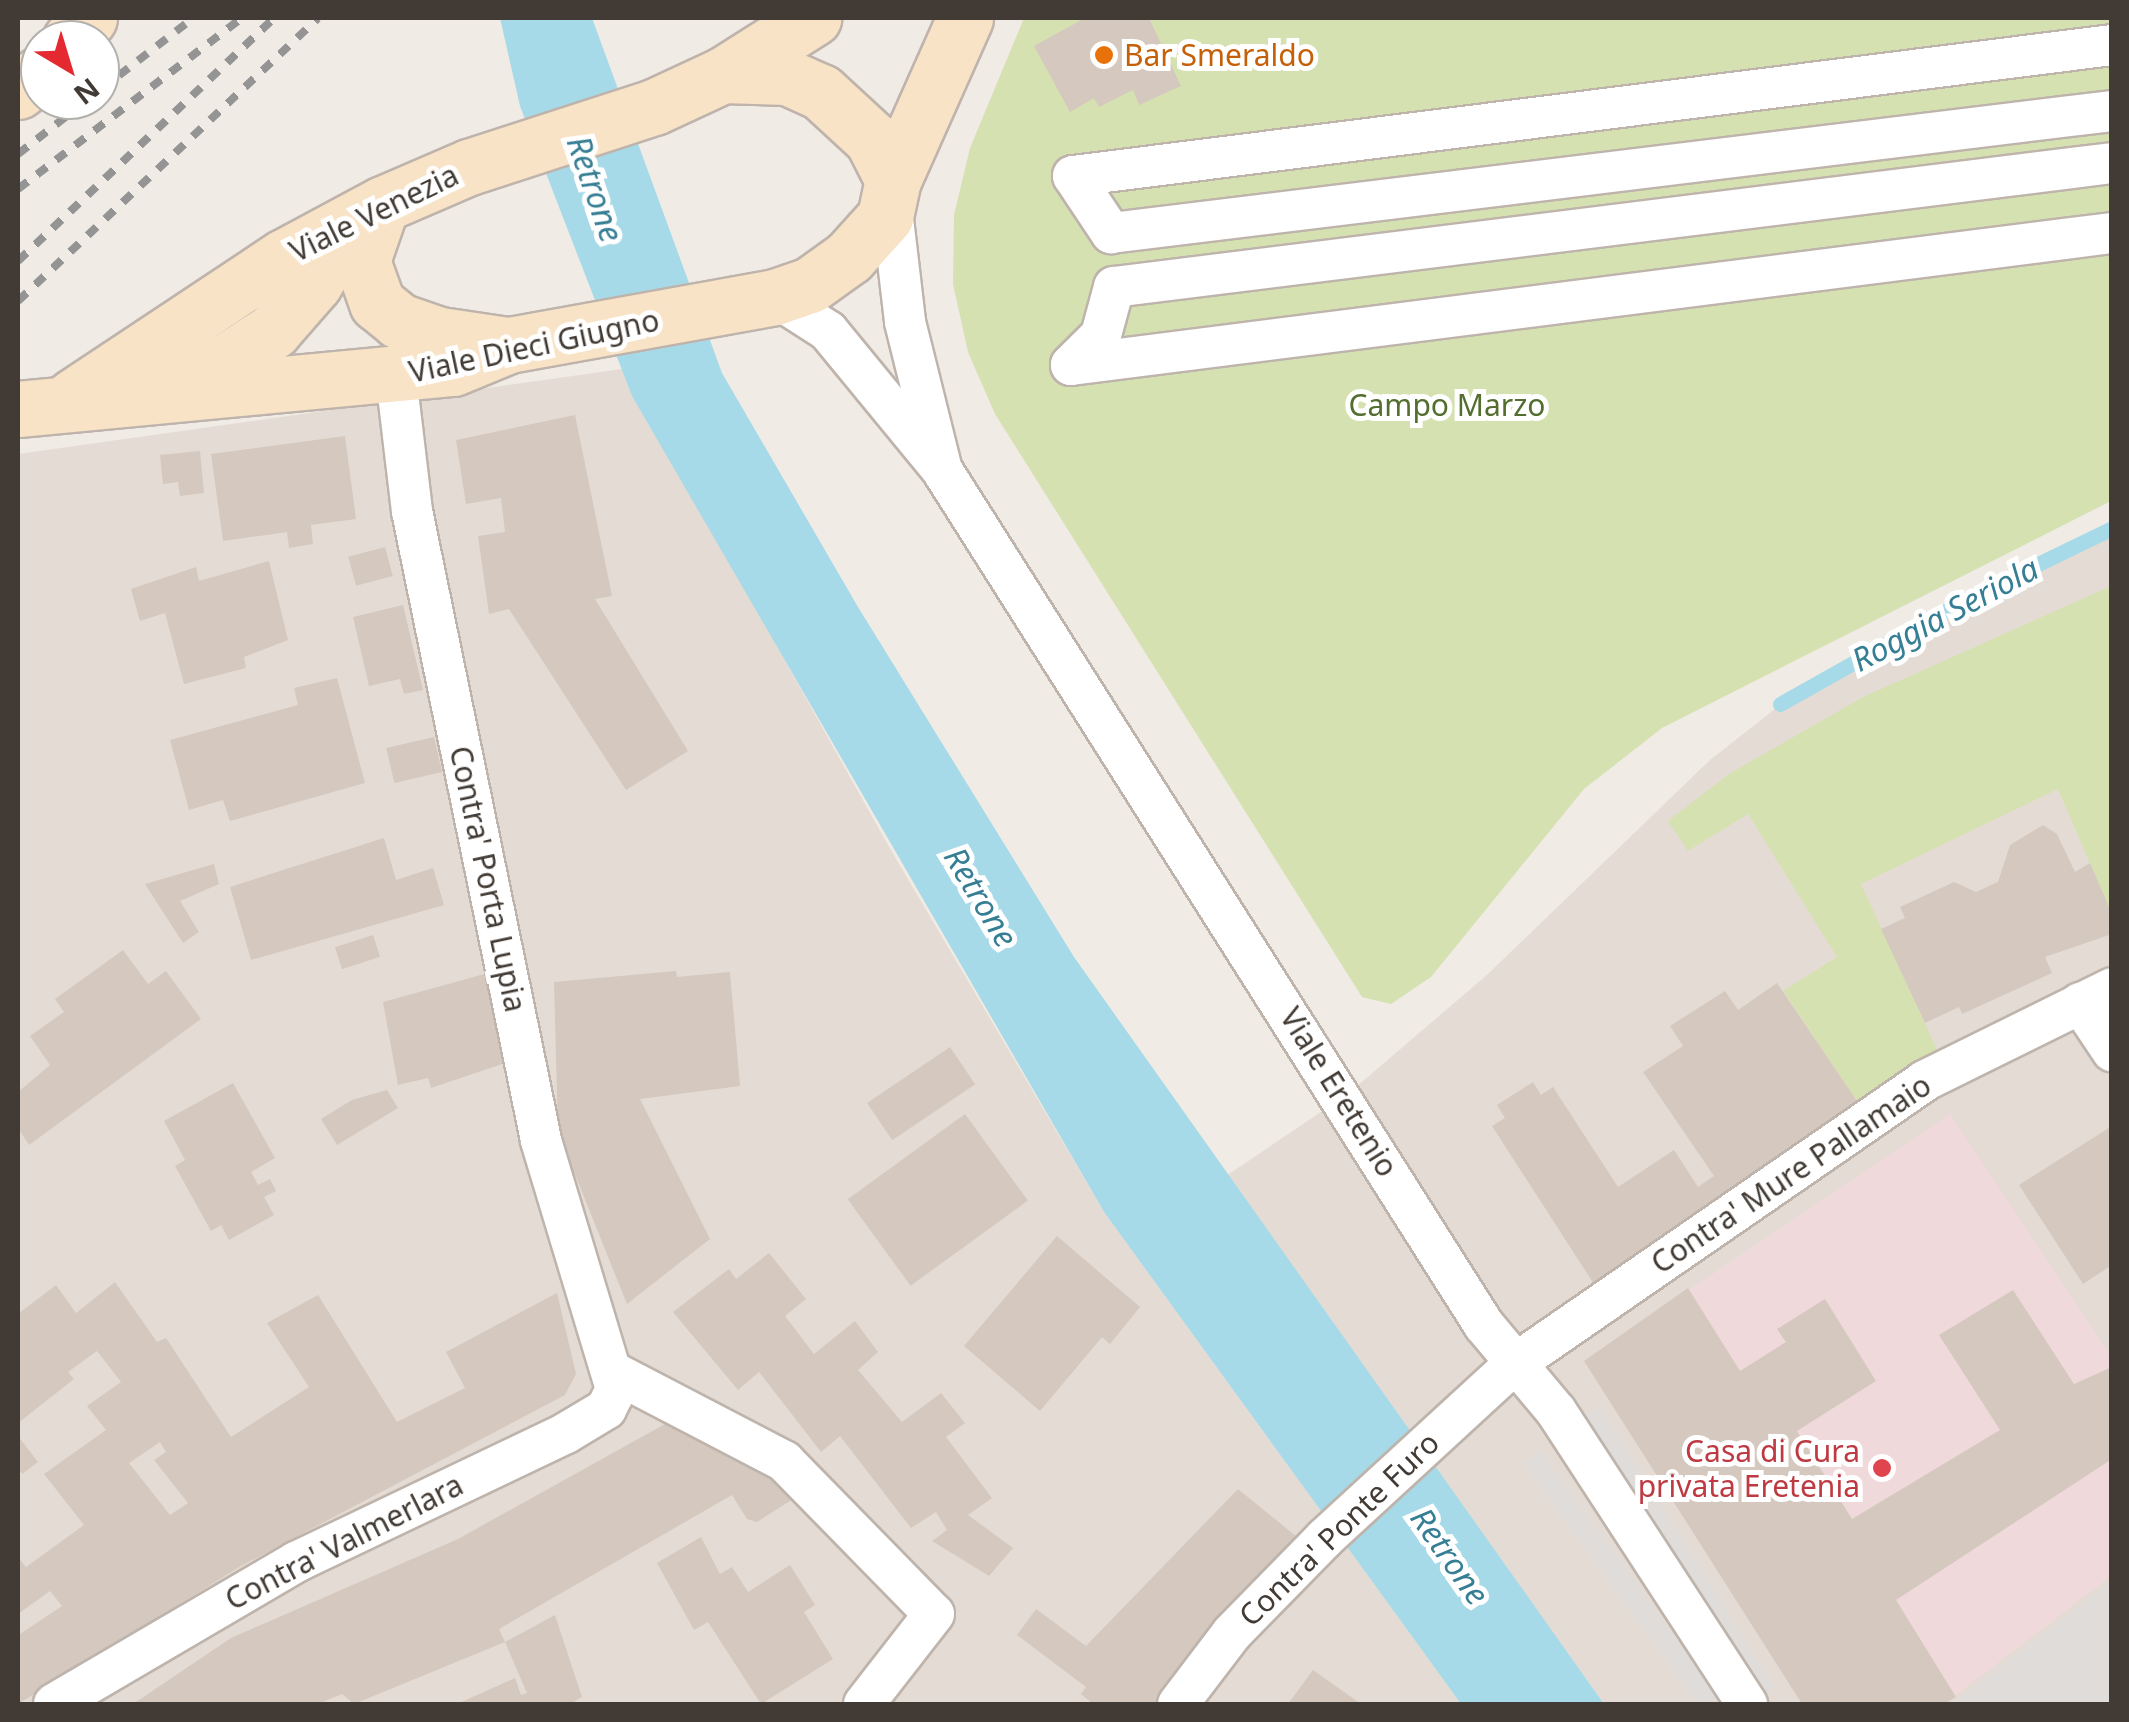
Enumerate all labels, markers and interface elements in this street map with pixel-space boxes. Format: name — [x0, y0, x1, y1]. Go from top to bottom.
north arrow — [20, 20, 120, 120]
place label: Bar Smeraldo — [1124, 37, 1315, 73]
marker: Bar Smeraldo — [1093, 44, 1115, 66]
text: N — [67, 70, 108, 114]
water label: Retrone — [559, 131, 631, 247]
street label: Viale Venezia — [284, 157, 464, 269]
street label: Viale Dieci Giugno — [406, 302, 662, 390]
park label: Campo Marzo — [1349, 387, 1545, 423]
water label: Roggia Seriola — [1845, 549, 2045, 679]
street label: Contra' Porta Lupia — [442, 743, 534, 1015]
water label: Retrone — [936, 840, 1026, 954]
street label: Viale Eretenio — [1273, 1001, 1405, 1183]
street label: Contra' Mure Pallamaio — [1644, 1067, 1938, 1281]
street label: Contra' Ponte Furo — [1232, 1424, 1446, 1634]
place label: Casa di Cura privata Eretenia — [1638, 1433, 1860, 1504]
marker: Casa di Cura privata Eretenia — [1869, 1455, 1895, 1481]
street label: Contra' Valmerlara — [219, 1467, 469, 1617]
water label: Retrone — [1403, 1500, 1497, 1612]

